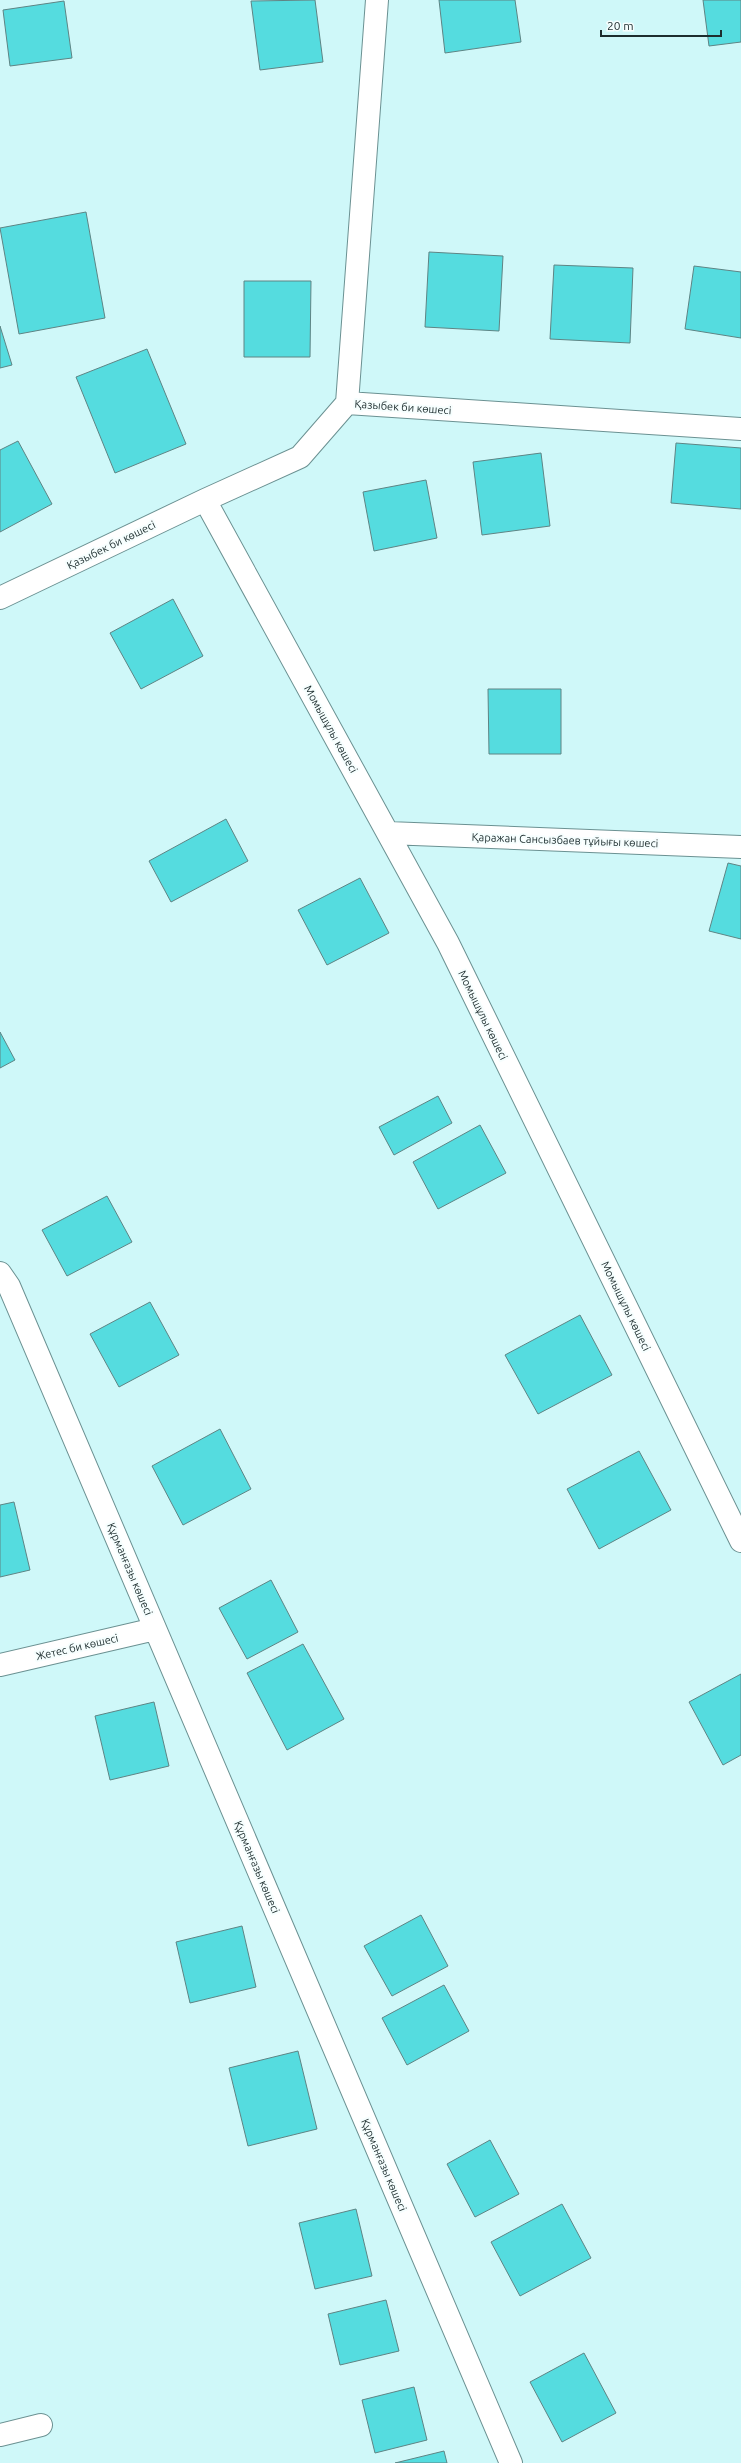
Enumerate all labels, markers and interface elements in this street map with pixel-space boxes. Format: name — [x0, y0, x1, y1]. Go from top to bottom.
scale bar — [601, 12, 721, 38]
text: 20 m — [607, 19, 634, 32]
street label: Қазыбек би көшесі — [354, 398, 452, 416]
street label: Қазыбек би көшесі — [65, 518, 157, 572]
street label: Момышұлы көшесі — [302, 683, 360, 775]
street label: Қаражан Сансызбаев тұйығы көшесі — [471, 831, 659, 849]
street label: Момышұлы көшесі — [456, 968, 510, 1062]
street label: Момышұлы көшесі — [599, 1259, 653, 1353]
street label: Құрманғазы көшесі — [105, 1521, 155, 1617]
street label: Жетес би көшесі — [35, 1632, 119, 1662]
street label: Құрманғазы көшесі — [232, 1819, 282, 1915]
street label: Құрманғазы көшесі — [359, 2117, 409, 2213]

